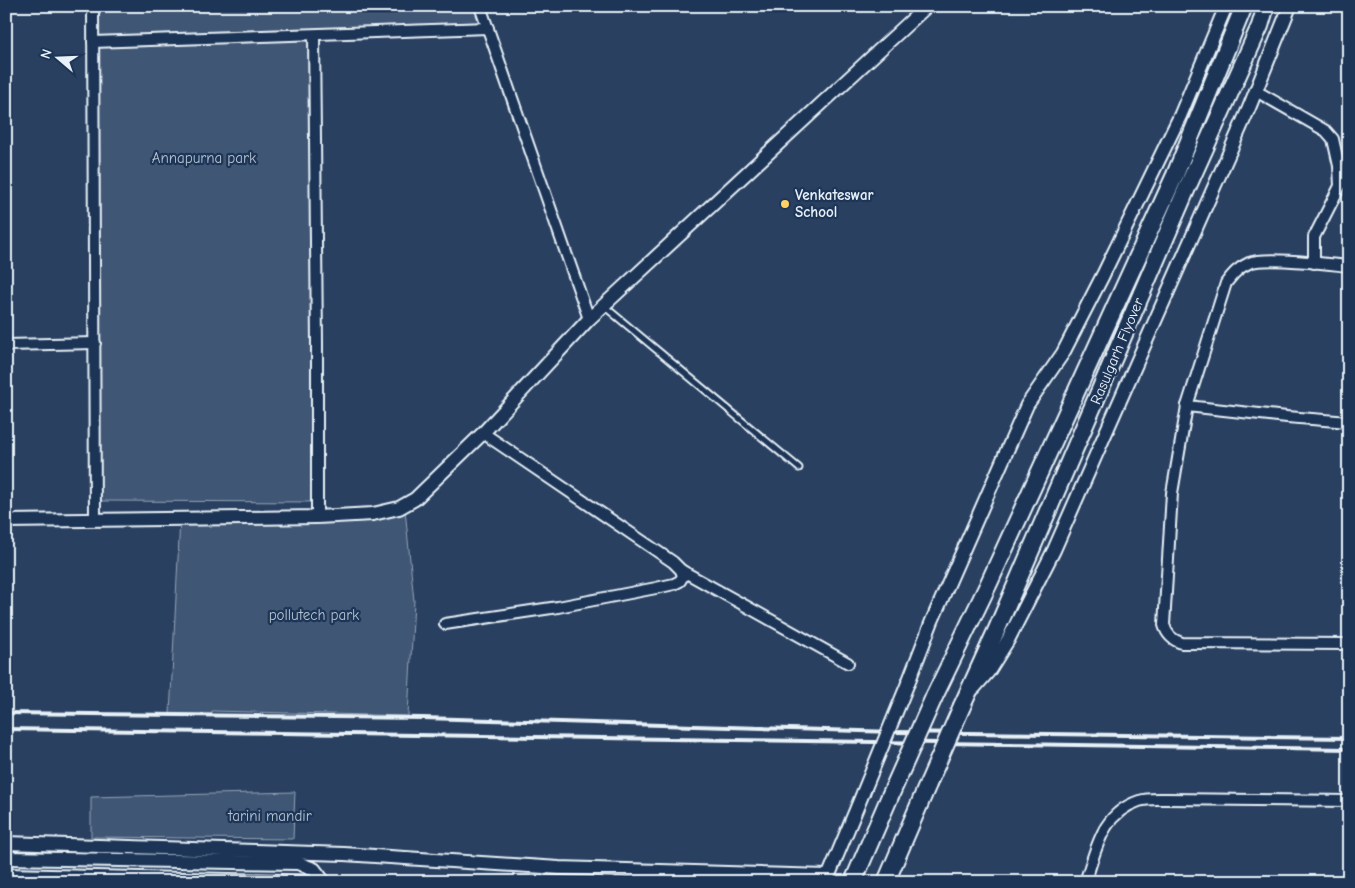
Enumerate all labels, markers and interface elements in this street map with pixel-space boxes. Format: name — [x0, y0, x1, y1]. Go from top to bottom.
north arrow — [32, 32, 82, 82]
text: N — [37, 47, 56, 61]
park label: Annapurna park — [152, 149, 257, 167]
place label: Venkateswar School — [795, 186, 874, 221]
marker: Venkateswar School — [779, 198, 791, 210]
street label: Rasulgarh Flyover — [1086, 295, 1148, 407]
park label: pollutech park — [269, 606, 360, 624]
park label: tarini mandir — [227, 807, 312, 825]

